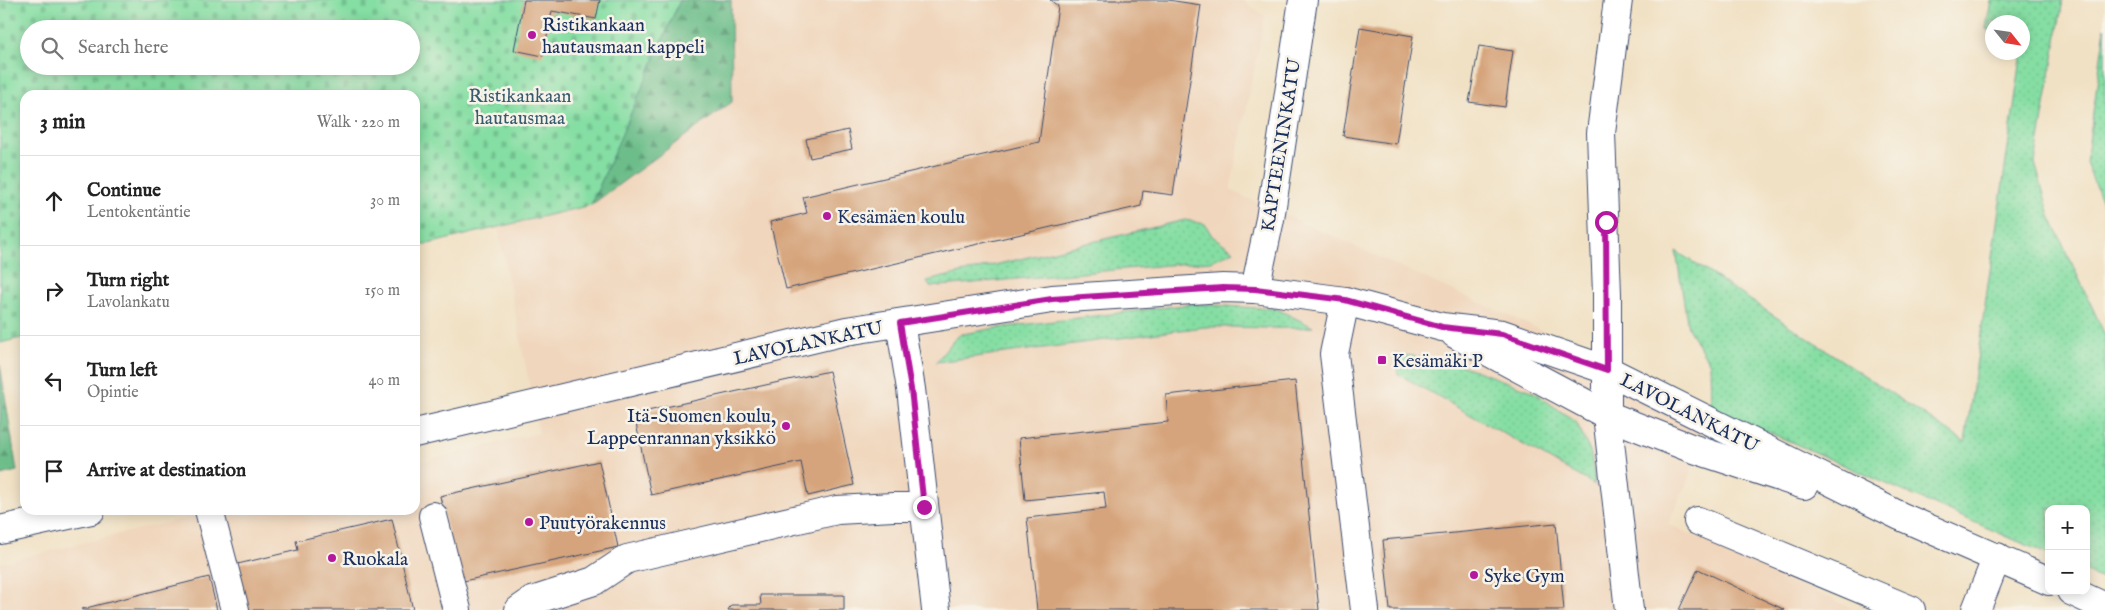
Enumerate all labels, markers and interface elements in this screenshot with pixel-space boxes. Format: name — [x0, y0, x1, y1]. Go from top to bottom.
place label: Ristikankaan hautausmaan kappeli — [542, 14, 705, 60]
north arrow — [1985, 15, 2030, 60]
search box — [20, 20, 420, 75]
marker: Ristikankaan hautausmaan kappeli — [526, 29, 538, 41]
icon: search — [38, 34, 66, 62]
text: Search here — [78, 36, 169, 60]
street label: KAPTEENINKATU — [1256, 56, 1308, 234]
park label: Ristikankaan hautausmaa — [469, 85, 571, 131]
text: 3 min — [40, 109, 85, 136]
text: Walk · 220 m — [317, 113, 400, 133]
text: Continue — [87, 179, 161, 203]
icon: ahead — [40, 187, 68, 215]
text: 30 m — [370, 191, 400, 211]
text: Lentokentäntie — [87, 203, 191, 223]
place label: Kesämäen koulu — [837, 206, 965, 230]
marker: Kesämäen koulu — [821, 210, 833, 222]
route start — [1595, 211, 1618, 234]
text: Turn right — [87, 269, 169, 293]
icon: right — [40, 277, 68, 305]
text: 150 m — [365, 281, 400, 301]
text: Lavolankatu — [87, 293, 170, 313]
street label: LAVOLANKATU — [732, 316, 886, 372]
place label: Kesämäki P — [1392, 350, 1483, 374]
marker: Kesämäki P — [1376, 354, 1388, 366]
text: Turn left — [87, 359, 158, 383]
icon: left — [40, 367, 68, 395]
street label: LAVOLANKATU — [1616, 369, 1763, 459]
text: 40 m — [368, 371, 400, 391]
text: Opintie — [87, 383, 139, 403]
place label: Itä-Suomen koulu, Lappeenrannan yksikkö — [587, 405, 776, 451]
marker: Itä-Suomen koulu, Lappeenrannan yksikkö — [780, 420, 792, 432]
icon: arrive — [40, 457, 68, 485]
text: Arrive at destination — [87, 459, 246, 483]
route end — [913, 496, 936, 519]
map controls — [2045, 505, 2090, 595]
button: + — [2045, 505, 2090, 550]
place label: Puutyörakennus — [539, 512, 666, 536]
marker: Puutyörakennus — [523, 516, 535, 528]
place label: Ruokala — [342, 548, 409, 572]
button: − — [2045, 550, 2090, 595]
marker: Ruokala — [326, 552, 338, 564]
place label: Syke Gym — [1484, 565, 1565, 589]
marker: Syke Gym — [1468, 569, 1480, 581]

